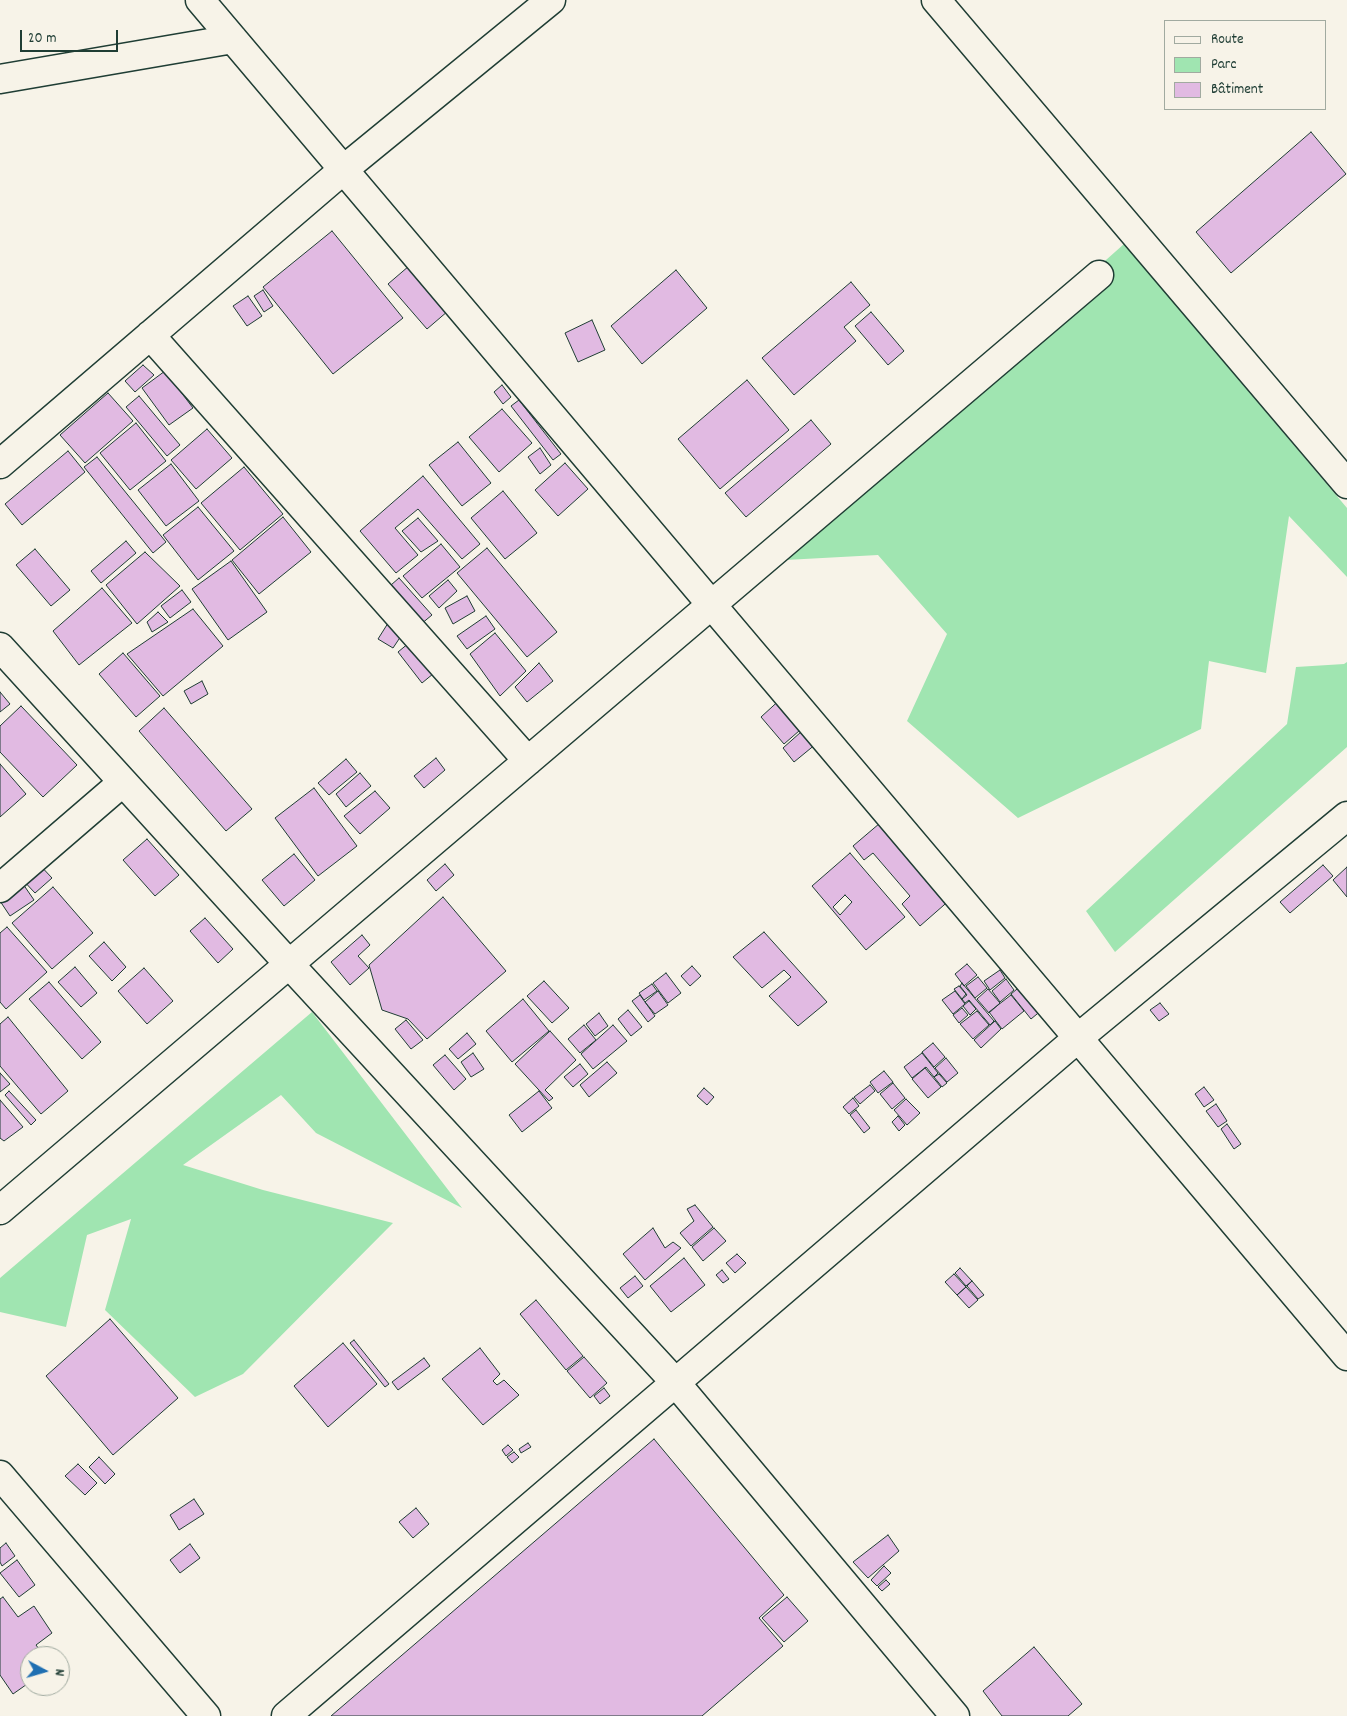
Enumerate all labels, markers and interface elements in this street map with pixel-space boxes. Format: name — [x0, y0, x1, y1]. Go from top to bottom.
scale bar — [22, 20, 120, 52]
legend — [1164, 20, 1327, 110]
text: 20 m — [28, 28, 56, 50]
text: Route — [1211, 29, 1244, 51]
text: Parc — [1211, 54, 1236, 76]
text: Bâtiment — [1211, 79, 1263, 101]
north arrow — [20, 1646, 70, 1696]
text: N — [49, 1668, 69, 1677]

